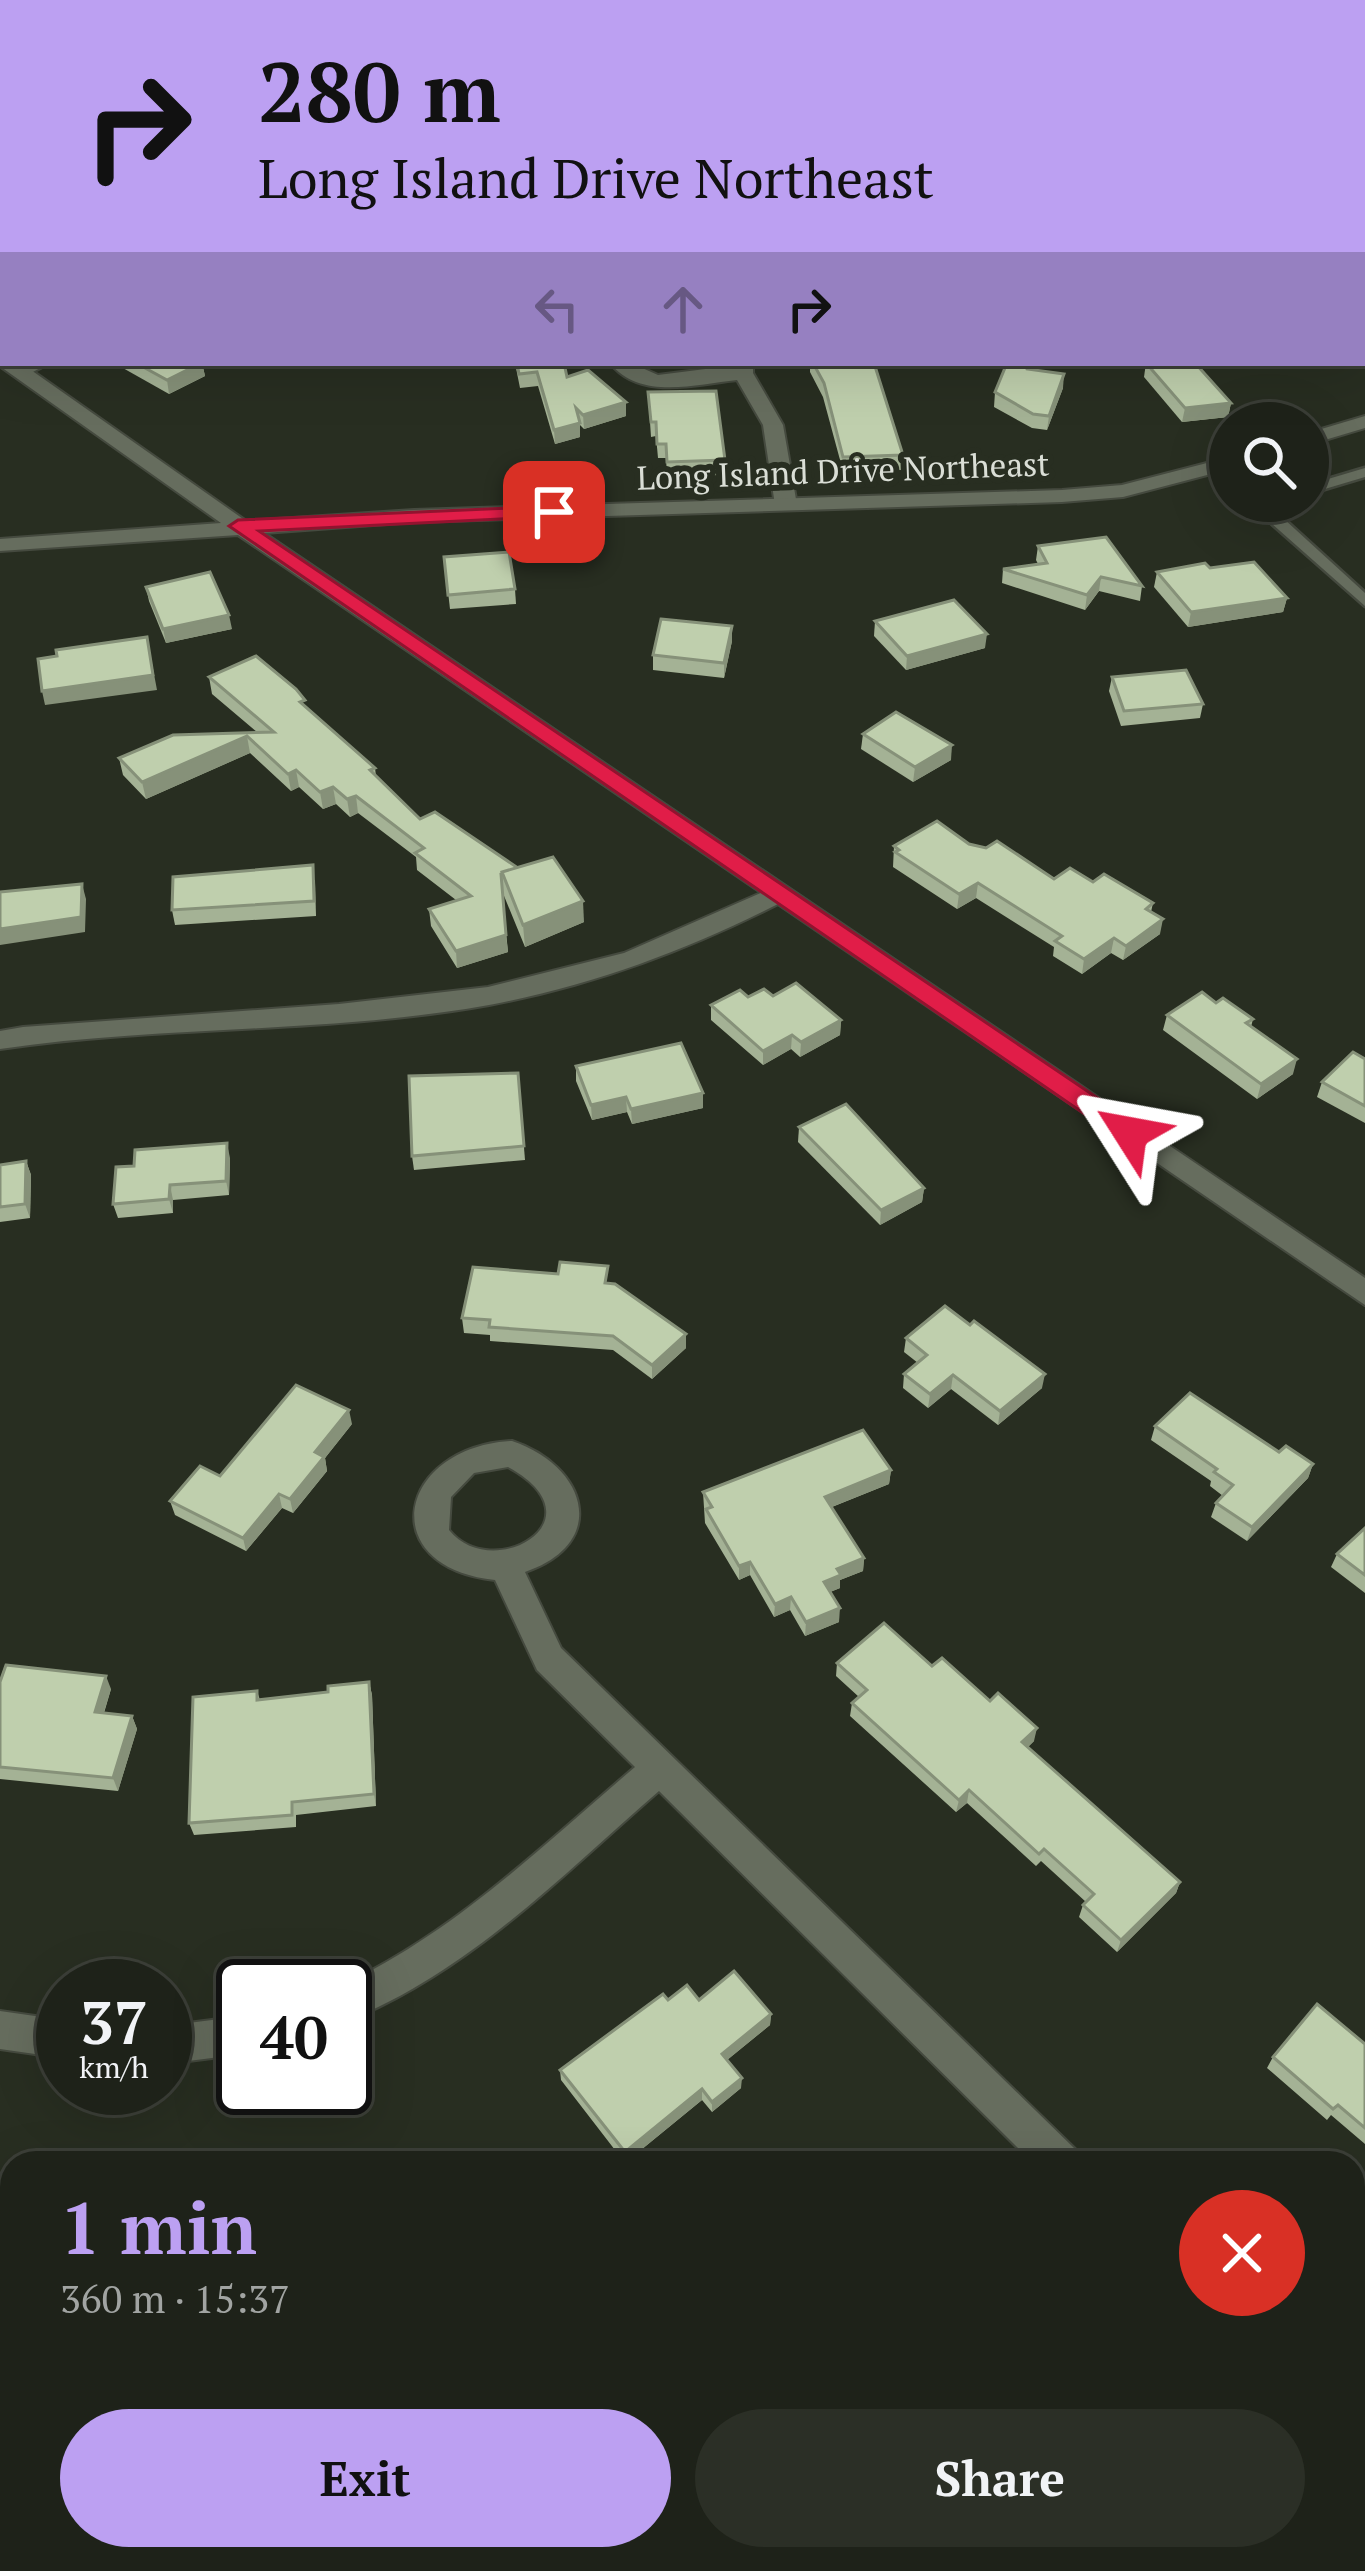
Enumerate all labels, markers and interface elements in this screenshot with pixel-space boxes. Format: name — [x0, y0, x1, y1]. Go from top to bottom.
text: 280 m — [258, 35, 501, 146]
icon: right — [60, 48, 216, 204]
text: Long Island Drive Northeast — [258, 142, 934, 213]
icon: left — [524, 276, 590, 342]
icon: ahead — [650, 276, 716, 342]
icon: right — [776, 276, 842, 342]
map controls — [1209, 402, 1329, 522]
button: search — [1209, 402, 1329, 522]
street label: Long Island Drive Northeast — [636, 441, 1050, 499]
pin — [503, 461, 605, 563]
icon: arrive — [521, 479, 587, 545]
position arrow — [1067, 1070, 1193, 1196]
speed limit sign: 40 — [216, 1959, 372, 2115]
text: 37 — [80, 1982, 148, 2061]
text: km/h — [79, 2047, 149, 2087]
text: 1 min — [60, 2179, 257, 2275]
button: close — [1179, 2190, 1305, 2316]
text: 360 m · 15:37 — [60, 2272, 290, 2324]
button: Exit — [60, 2409, 671, 2547]
button: Share — [695, 2409, 1305, 2547]

